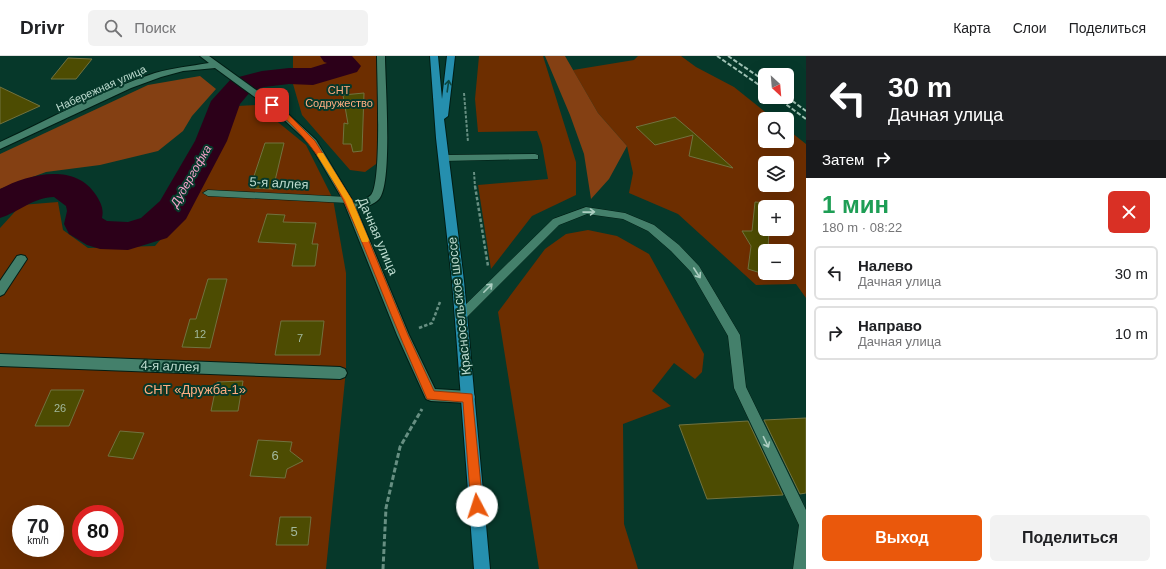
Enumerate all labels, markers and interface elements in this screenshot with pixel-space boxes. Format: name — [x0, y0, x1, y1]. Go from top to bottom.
search box — [88, 10, 368, 46]
text: Drivr — [20, 17, 64, 38]
icon: search — [102, 17, 124, 39]
text: Поиск — [134, 19, 176, 36]
text: Карта — [953, 20, 991, 36]
text: Слои — [1013, 20, 1047, 36]
text: Поделиться — [1069, 20, 1146, 36]
street label: Набережная улица — [54, 62, 149, 113]
north arrow — [758, 68, 794, 104]
map controls — [758, 68, 794, 280]
icon: left — [822, 72, 874, 124]
text: 30 m — [888, 72, 952, 103]
one-way arrow — [444, 80, 452, 93]
park label: СНТ Содружество — [305, 84, 373, 109]
pin — [255, 88, 289, 122]
icon: arrive — [261, 94, 283, 116]
text: Дачная улица — [888, 105, 1003, 125]
button: search — [758, 112, 794, 148]
water label: Дудергофка — [167, 142, 215, 211]
icon: right — [872, 148, 894, 170]
text: Затем — [822, 151, 864, 168]
button: layers — [758, 156, 794, 192]
street label: 5-я аллея — [249, 174, 309, 192]
text: 1 мин — [822, 191, 889, 218]
button: close — [1108, 191, 1150, 233]
street label: Дачная улица — [355, 195, 401, 278]
button: + — [758, 200, 794, 236]
one-way arrow — [582, 208, 595, 216]
text: 180 m · 08:22 — [822, 220, 902, 235]
street label: Красносельское шоссе — [444, 236, 474, 376]
button: − — [758, 244, 794, 280]
text: Налево — [858, 257, 913, 274]
icon: left — [824, 262, 846, 284]
text: 30 m — [1115, 265, 1148, 282]
one-way arrow — [693, 267, 701, 278]
text: Дачная улица — [858, 274, 941, 289]
one-way arrow — [483, 283, 493, 293]
text: Направо — [858, 317, 922, 334]
icon: right — [824, 322, 846, 344]
text: 10 m — [1115, 325, 1148, 342]
house number: 12 — [194, 328, 206, 340]
house number: 7 — [297, 332, 303, 344]
text: Дачная улица — [858, 334, 941, 349]
street label: 4-я аллея — [140, 357, 200, 375]
park label: СНТ «Дружба-1» — [144, 382, 246, 397]
house number: 26 — [54, 402, 66, 414]
one-way arrow — [763, 436, 770, 448]
house number: 6 — [271, 448, 279, 463]
position arrow — [456, 485, 498, 527]
speed limit sign: 80 — [72, 505, 124, 557]
text: 70 — [27, 515, 49, 537]
button: Выход — [822, 515, 982, 561]
button: Поделиться — [990, 515, 1150, 561]
house number: 5 — [290, 524, 298, 539]
text: km/h — [27, 535, 49, 546]

